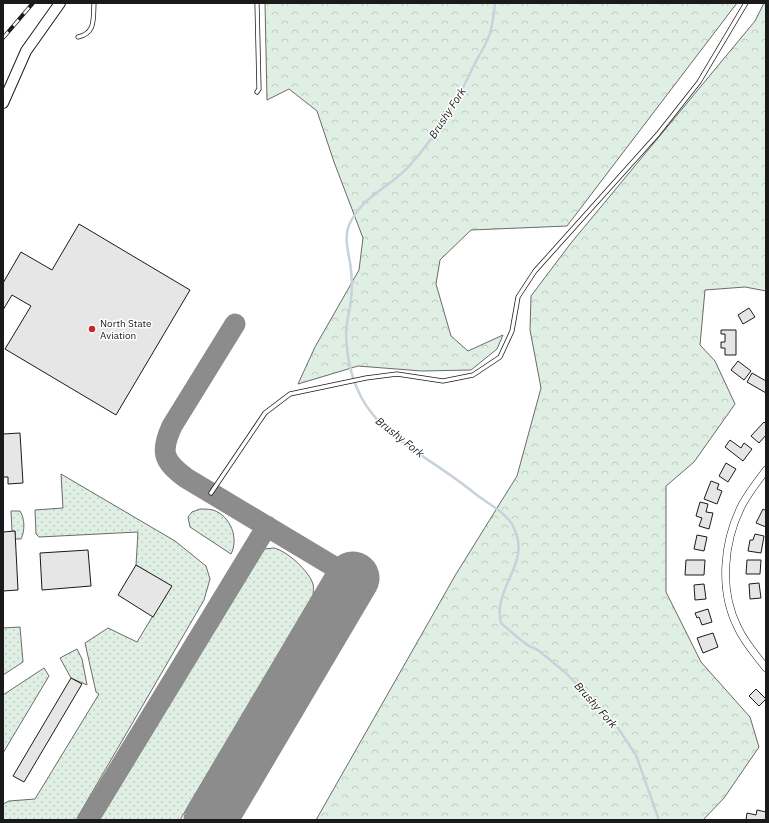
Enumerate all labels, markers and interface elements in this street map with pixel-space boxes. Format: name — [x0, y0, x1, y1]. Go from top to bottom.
water label: Brushy Fork — [425, 85, 469, 141]
place label: North State Aviation — [100, 317, 152, 342]
marker: North State Aviation — [87, 324, 97, 334]
water label: Brushy Fork — [373, 414, 427, 460]
water label: Brushy Fork — [571, 679, 621, 731]

